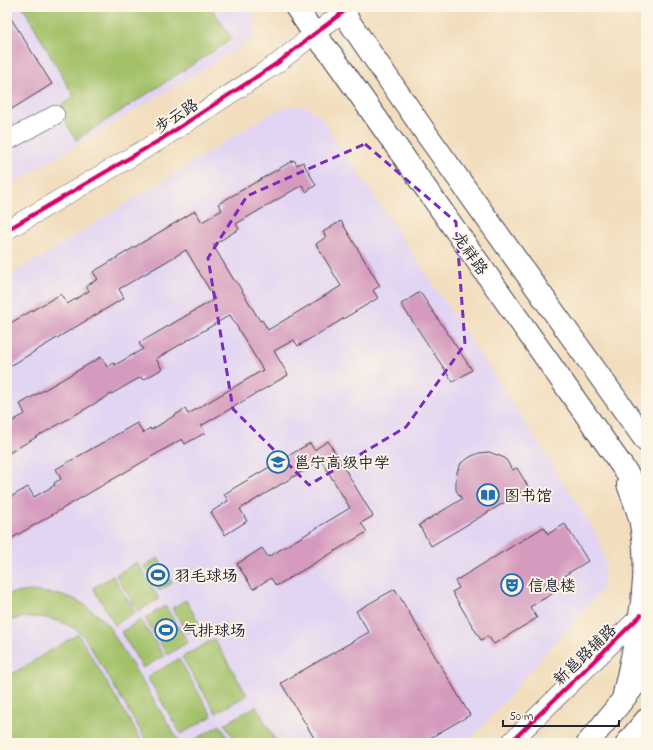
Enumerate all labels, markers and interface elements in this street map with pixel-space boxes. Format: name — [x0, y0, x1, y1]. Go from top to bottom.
street label: 步云路 — [150, 94, 204, 140]
street label: 龙祥路 — [446, 228, 493, 281]
school or university icon: 邕宁高级中学 — [265, 449, 291, 475]
place label: 邕宁高级中学 — [294, 452, 390, 476]
library icon: 图书馆 — [475, 482, 501, 508]
place label: 图书馆 — [504, 485, 552, 509]
sports icon: 羽毛球场 — [145, 562, 171, 588]
place label: 羽毛球场 — [174, 565, 238, 589]
theatre icon: 信息楼 — [499, 572, 525, 598]
place label: 信息楼 — [528, 575, 576, 599]
sports icon: 气排球场 — [153, 617, 179, 643]
street label: 新邕路辅路 — [548, 619, 623, 692]
place label: 气排球场 — [182, 620, 246, 644]
scale bar — [503, 702, 619, 728]
text: 50 m — [509, 708, 533, 726]

